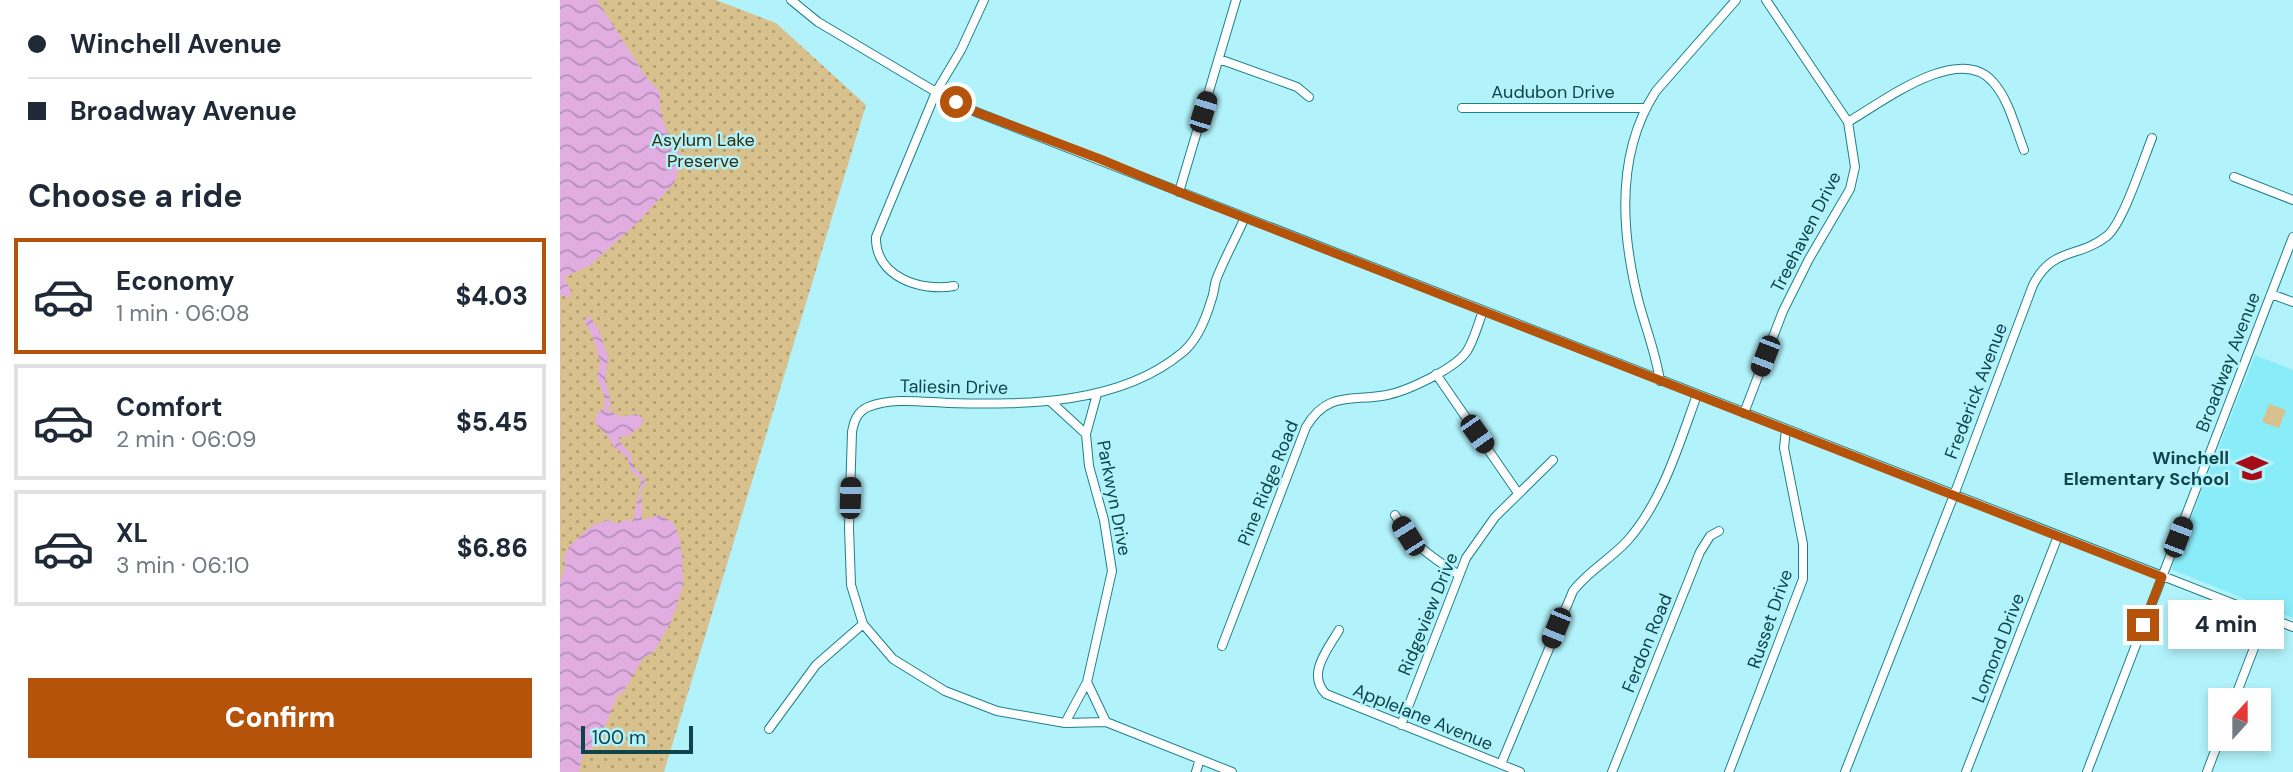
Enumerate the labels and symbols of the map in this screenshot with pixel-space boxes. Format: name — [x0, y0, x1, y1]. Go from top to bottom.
street label: Audubon Drive — [1491, 80, 1615, 104]
route start — [940, 86, 972, 118]
car — [1187, 89, 1220, 135]
park label: Asylum Lake Preserve — [651, 128, 755, 173]
street label: Treehaven Drive — [1765, 167, 1847, 297]
street label: Broadway Avenue — [2190, 289, 2266, 435]
street label: Frederick Avenue — [1939, 319, 2013, 463]
car — [1748, 333, 1783, 379]
street label: Taliesin Drive — [900, 374, 1008, 400]
car — [1457, 411, 1498, 457]
street label: Pine Ridge Road — [1232, 417, 1304, 549]
street label: Parkwyn Drive — [1091, 438, 1137, 558]
place label: Winchell Elementary School — [2063, 446, 2229, 491]
school or university icon: Winchell Elementary School — [2235, 451, 2269, 485]
car — [839, 477, 862, 519]
car — [1388, 513, 1429, 559]
car — [2161, 514, 2196, 560]
street label: Ridgeview Drive — [1392, 549, 1464, 679]
street label: Russet Drive — [1742, 566, 1798, 672]
street label: Ferdon Road — [1616, 590, 1678, 696]
street label: Lomond Drive — [1966, 590, 2030, 706]
callout: 4 min — [2168, 600, 2283, 650]
car — [1539, 605, 1574, 651]
route end — [2127, 609, 2159, 641]
street label: Applelane Avenue — [1349, 678, 1497, 756]
north arrow — [2208, 688, 2272, 751]
scale bar — [581, 723, 693, 755]

